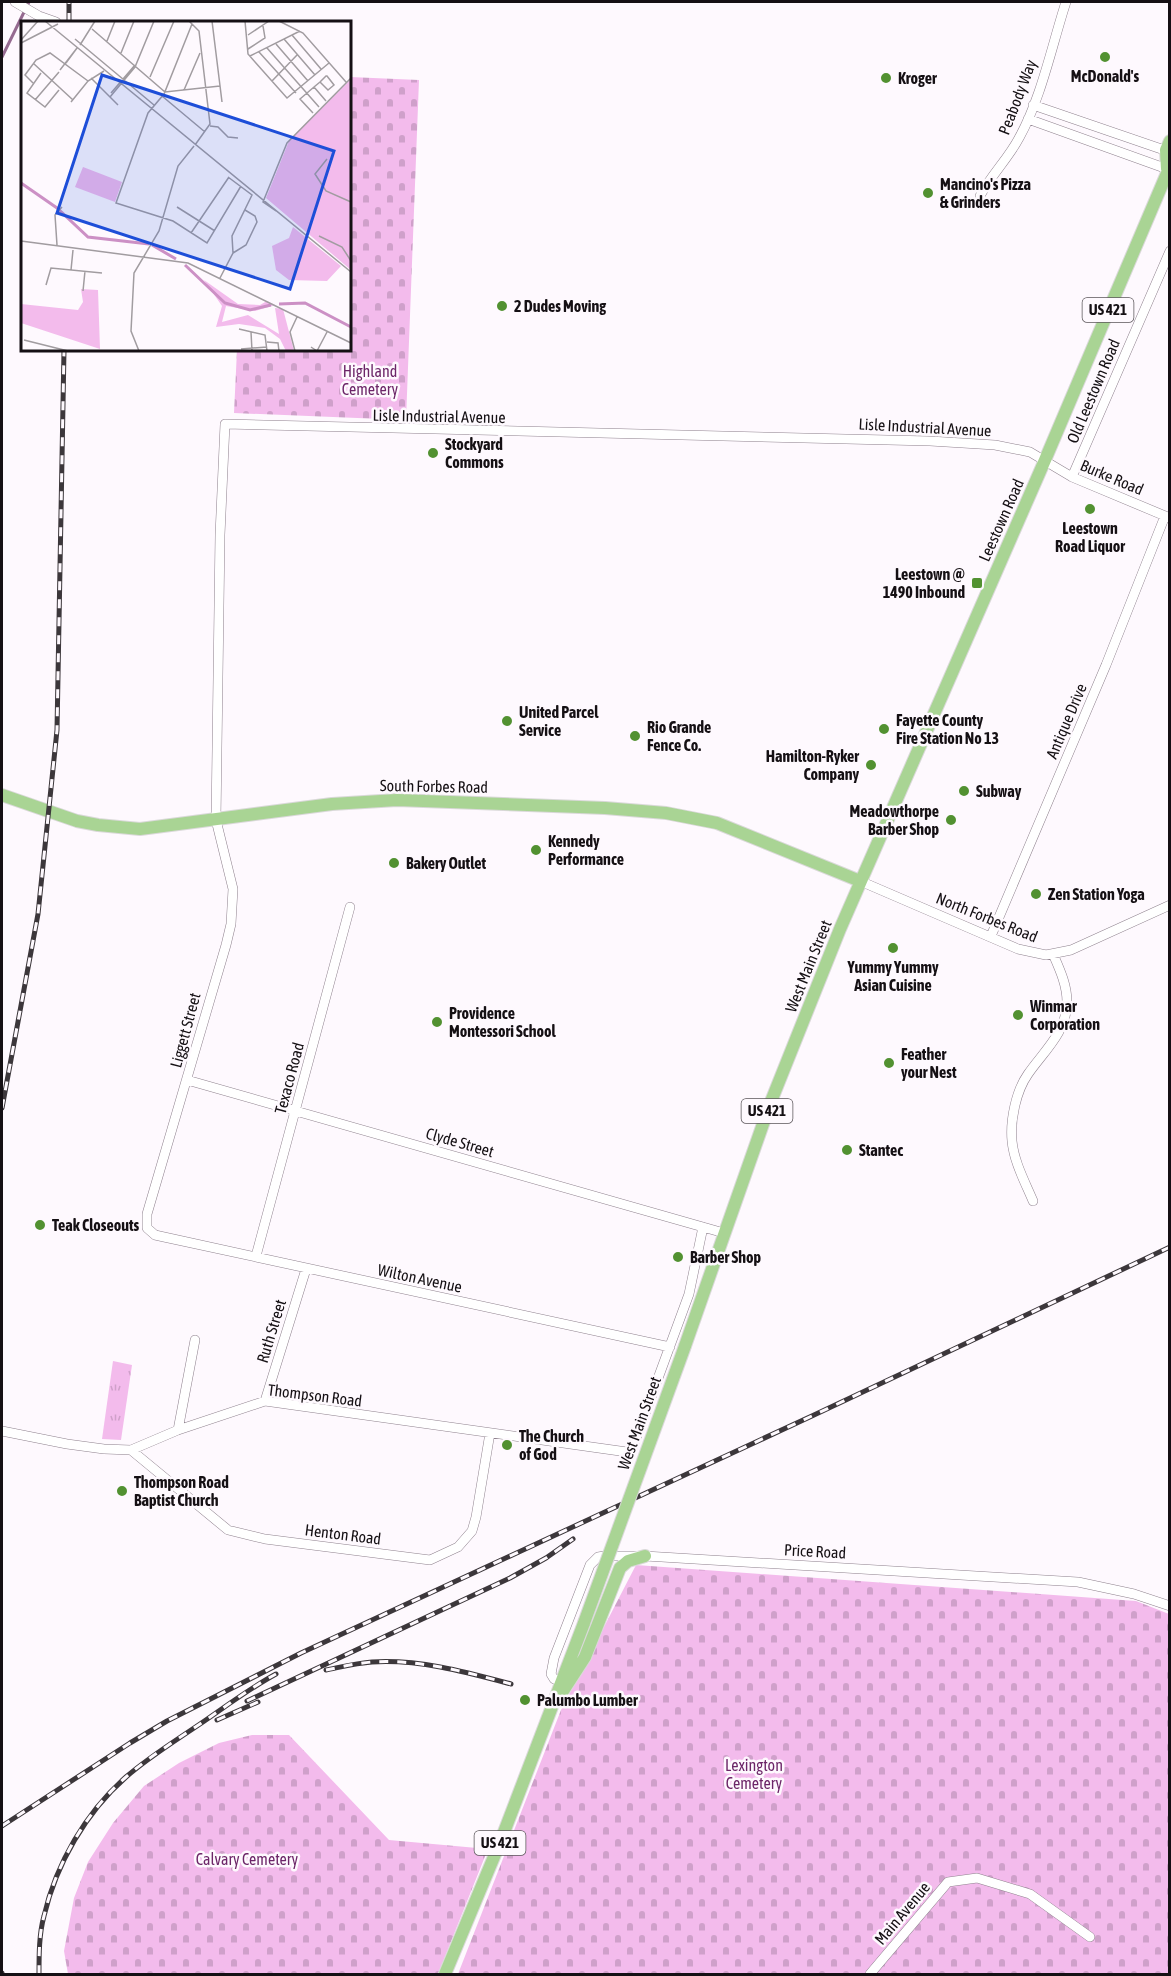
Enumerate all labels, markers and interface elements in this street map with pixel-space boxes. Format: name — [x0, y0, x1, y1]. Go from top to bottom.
inset map — [21, 21, 351, 351]
marker: McDonald's — [1098, 50, 1112, 64]
street label: Peabody Way — [994, 57, 1041, 137]
place label: McDonald's — [1071, 67, 1139, 85]
place label: Kroger — [898, 69, 937, 87]
marker: Kroger — [879, 71, 893, 85]
place label: Mancino's Pizza & Grinders — [940, 175, 1031, 211]
marker: Mancino's Pizza & Grinders — [921, 186, 935, 200]
place label: 2 Dudes Moving — [514, 297, 606, 315]
road number: US 421 — [1082, 298, 1134, 322]
marker: 2 Dudes Moving — [495, 299, 509, 313]
street label: Old Leestown Road — [1063, 336, 1123, 446]
park label: Highland Cemetery — [342, 362, 399, 399]
street label: Lisle Industrial Avenue — [372, 406, 506, 426]
street label: Lisle Industrial Avenue — [858, 415, 992, 439]
place label: Stockyard Commons — [445, 435, 504, 471]
marker: Stockyard Commons — [426, 446, 440, 460]
street label: Burke Road — [1078, 456, 1146, 498]
street label: Leestown Road — [975, 476, 1027, 564]
marker: Leestown Road Liquor — [1083, 502, 1097, 516]
place label: Leestown Road Liquor — [1055, 519, 1125, 555]
place label: Leestown @ 1490 Inbound — [883, 565, 965, 601]
marker: Leestown @ 1490 Inbound — [970, 576, 984, 590]
street label: Antique Drive — [1042, 681, 1091, 762]
place label: United Parcel Service — [519, 703, 599, 739]
place label: Fayette County Fire Station No 13 — [896, 711, 999, 747]
marker: United Parcel Service — [500, 714, 514, 728]
place label: Rio Grande Fence Co. — [647, 718, 711, 754]
marker: Fayette County Fire Station No 13 — [877, 722, 891, 736]
marker: Rio Grande Fence Co. — [628, 729, 642, 743]
place label: Hamilton-Ryker Company — [766, 747, 859, 783]
marker: Hamilton-Ryker Company — [864, 758, 878, 772]
street label: South Forbes Road — [380, 776, 488, 796]
place label: Subway — [976, 782, 1022, 800]
marker: Subway — [957, 784, 971, 798]
place label: Meadowthorpe Barber Shop — [850, 802, 939, 838]
marker: Meadowthorpe Barber Shop — [944, 813, 958, 827]
place label: Kennedy Performance — [548, 832, 624, 868]
marker: Kennedy Performance — [529, 843, 543, 857]
place label: Bakery Outlet — [406, 854, 487, 872]
marker: Bakery Outlet — [387, 856, 401, 870]
place label: Zen Station Yoga — [1048, 885, 1145, 903]
marker: Zen Station Yoga — [1029, 887, 1043, 901]
street label: North Forbes Road — [934, 888, 1040, 946]
street label: West Main Street — [781, 917, 835, 1015]
marker: Yummy Yummy Asian Cuisine — [886, 941, 900, 955]
place label: Yummy Yummy Asian Cuisine — [846, 958, 939, 994]
street label: Liggett Street — [166, 990, 205, 1070]
place label: Winmar Corporation — [1029, 997, 1100, 1033]
place label: Providence Montessori School — [449, 1004, 557, 1040]
marker: Winmar Corporation — [1011, 1008, 1025, 1022]
marker: Providence Montessori School — [430, 1015, 444, 1029]
street label: Texaco Road — [271, 1040, 307, 1116]
place label: Feather your Nest — [901, 1045, 957, 1081]
marker: Feather your Nest — [882, 1056, 896, 1070]
road number: US 421 — [742, 1099, 792, 1123]
street label: Clyde Street — [424, 1124, 496, 1161]
place label: Stantec — [859, 1141, 903, 1159]
marker: Stantec — [840, 1143, 854, 1157]
place label: Teak Closeouts — [52, 1216, 139, 1234]
marker: Teak Closeouts — [33, 1218, 47, 1232]
place label: Barber Shop — [690, 1248, 762, 1266]
marker: Barber Shop — [671, 1250, 685, 1264]
street label: Wilton Avenue — [376, 1260, 464, 1296]
street label: Ruth Street — [253, 1297, 289, 1365]
street label: West Main Street — [614, 1374, 664, 1472]
street label: Thompson Road — [267, 1380, 363, 1411]
place label: The Church of God — [519, 1427, 584, 1463]
marker: The Church of God — [500, 1438, 514, 1452]
place label: Thompson Road Baptist Church — [134, 1473, 229, 1509]
marker: Thompson Road Baptist Church — [115, 1484, 129, 1498]
street label: Henton Road — [304, 1520, 382, 1548]
street label: Price Road — [783, 1540, 847, 1562]
place label: Palumbo Lumber — [537, 1691, 638, 1709]
marker: Palumbo Lumber — [518, 1693, 532, 1707]
park label: Lexington Cemetery — [725, 1756, 783, 1793]
road number: US 421 — [474, 1831, 526, 1855]
park label: Calvary Cemetery — [196, 1850, 299, 1869]
street label: Main Avenue — [871, 1878, 933, 1948]

